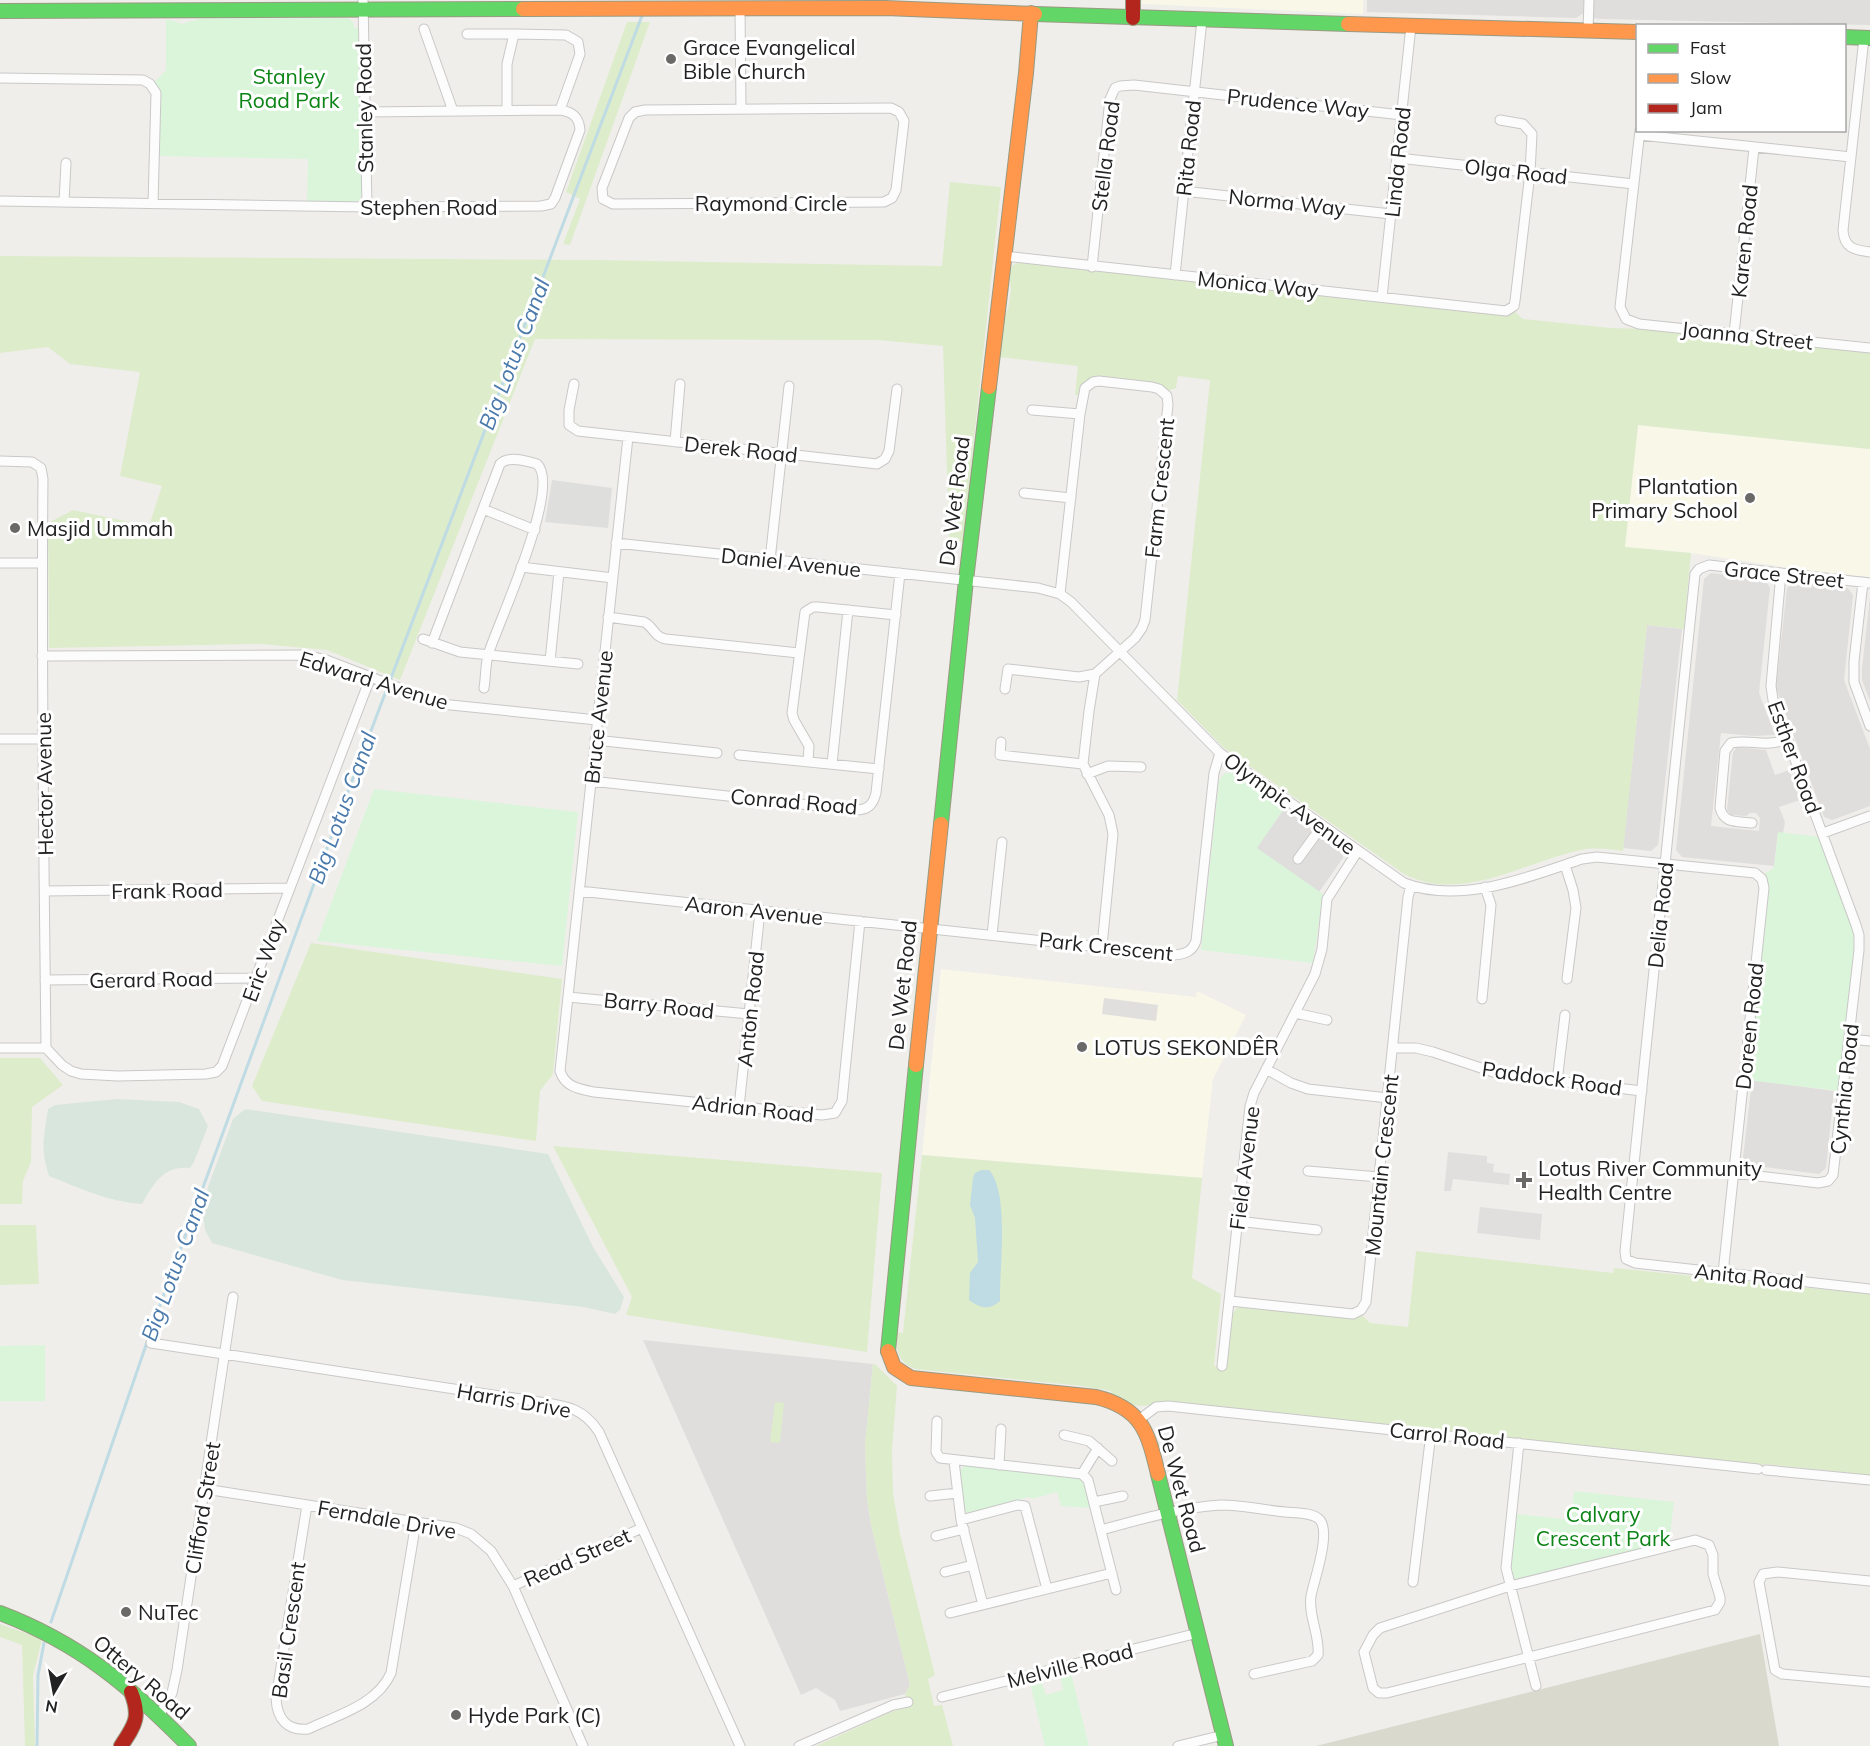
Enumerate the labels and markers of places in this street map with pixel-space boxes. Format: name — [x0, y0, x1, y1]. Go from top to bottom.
place label: Grace Evangelical Bible Church — [683, 34, 856, 84]
marker: Grace Evangelical Bible Church — [664, 52, 678, 66]
place label: Plantation Primary School — [1591, 473, 1738, 523]
marker: Plantation Primary School — [1743, 491, 1757, 505]
place label: Masjid Ummah — [27, 515, 173, 541]
marker: Masjid Ummah — [8, 521, 22, 535]
place label: LOTUS SEKONDÊR — [1094, 1034, 1279, 1060]
marker: LOTUS SEKONDÊR — [1075, 1040, 1089, 1054]
place label: Lotus River Community Health Centre — [1538, 1155, 1762, 1205]
marker: Lotus River Community Health Centre — [1515, 1171, 1533, 1189]
place label: NuTec — [138, 1599, 199, 1625]
marker: NuTec — [119, 1605, 133, 1619]
place label: Hyde Park (C) — [468, 1702, 602, 1728]
marker: Hyde Park (C) — [449, 1708, 463, 1722]

